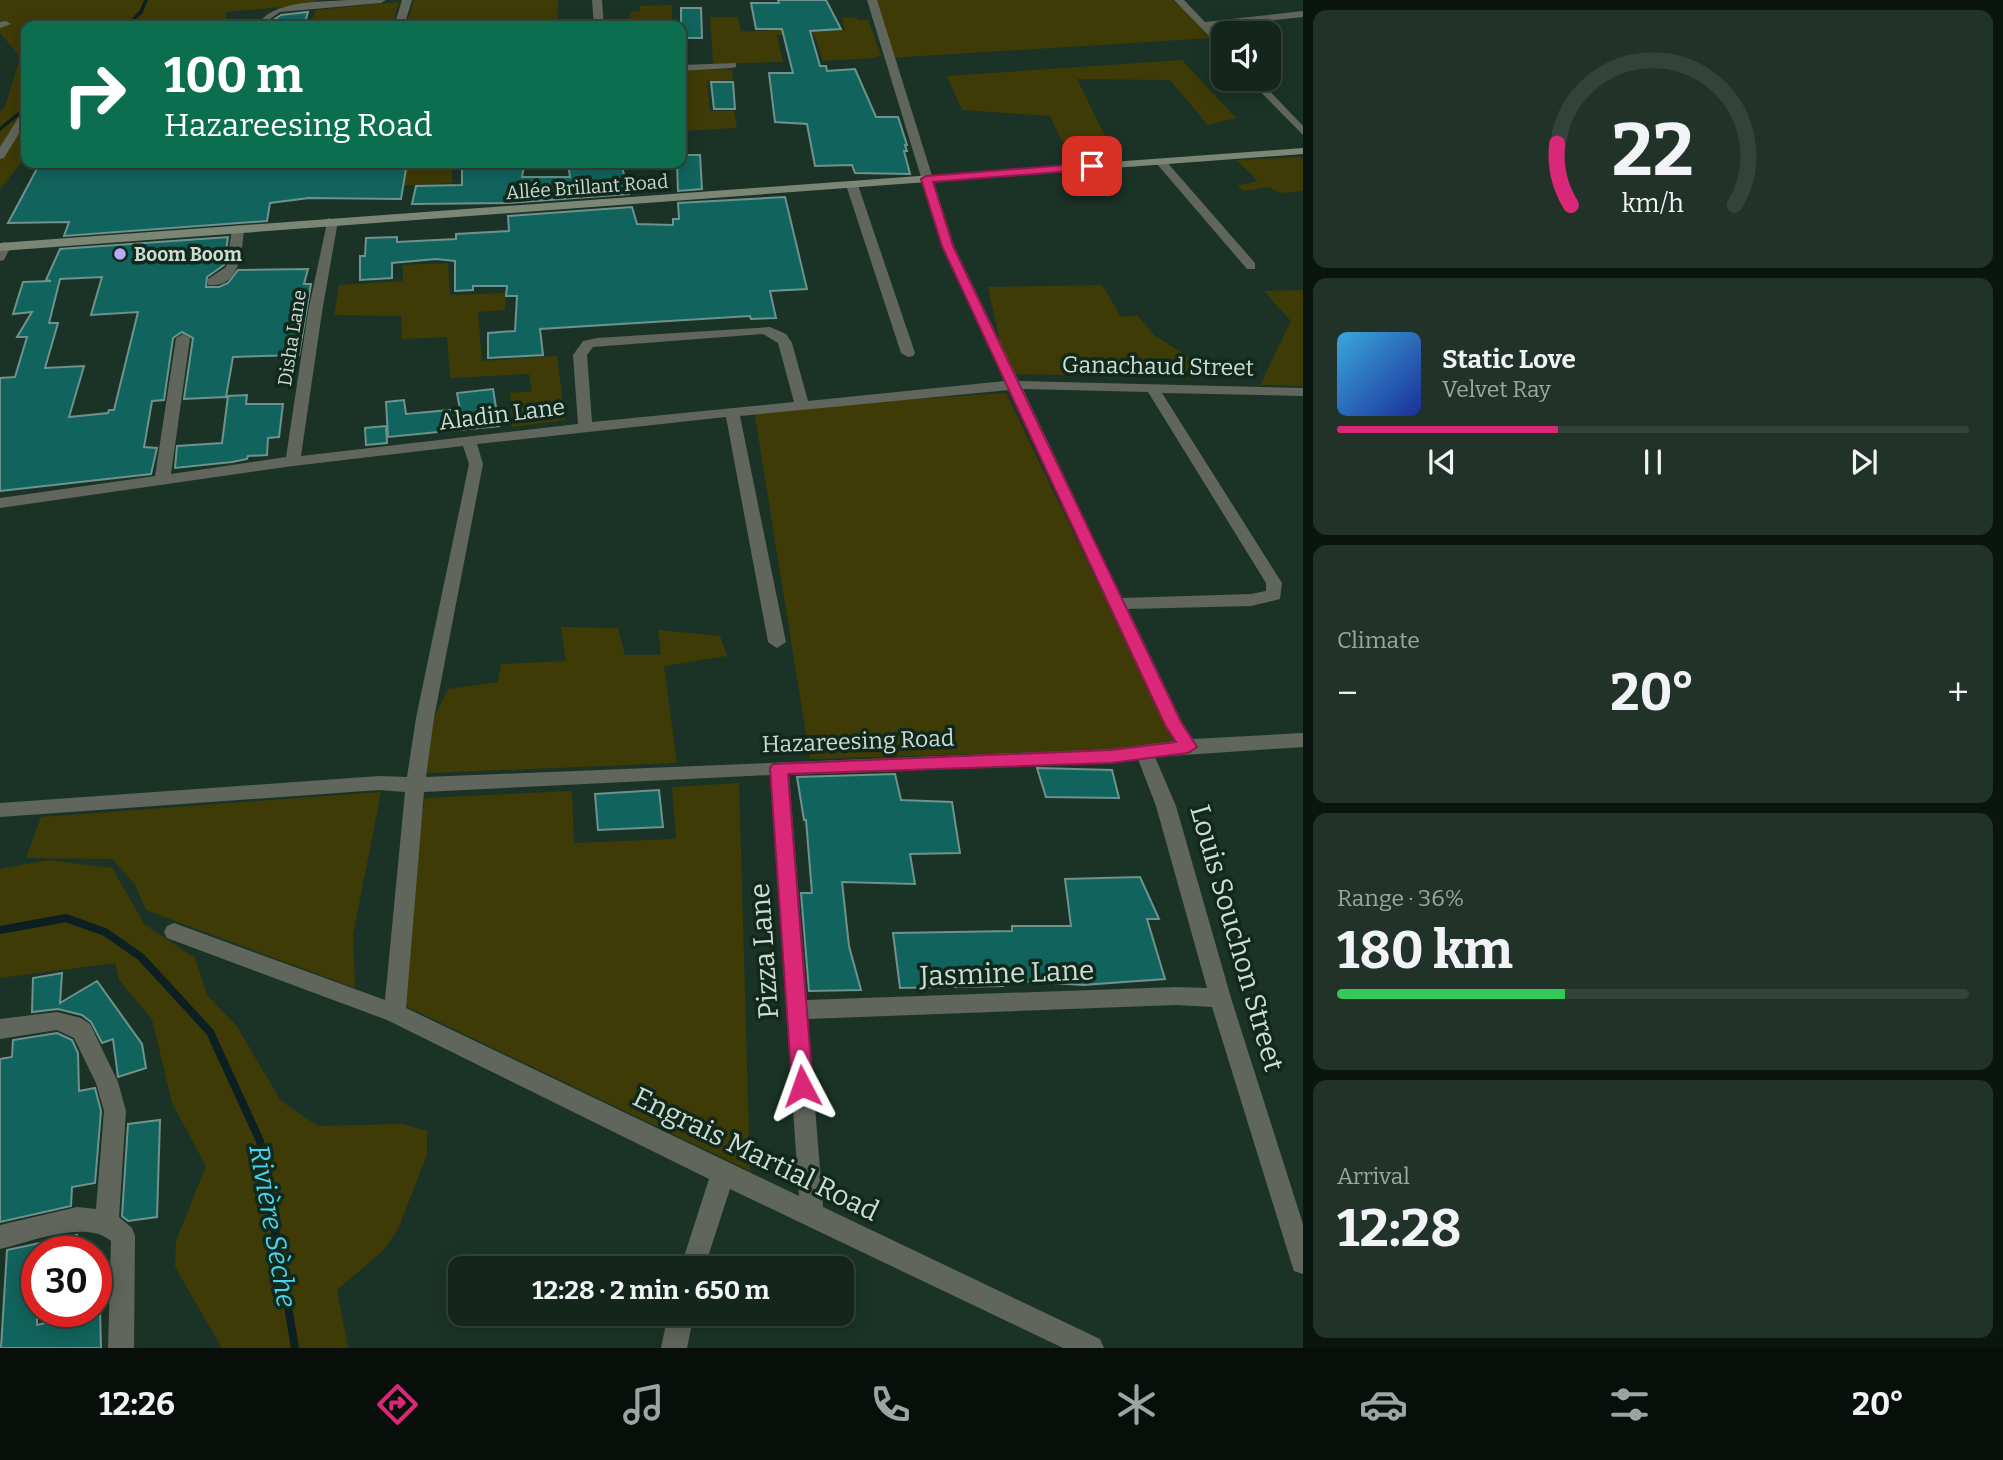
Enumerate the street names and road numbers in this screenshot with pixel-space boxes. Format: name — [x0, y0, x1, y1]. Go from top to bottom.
street label: Allée Brillant Road — [505, 170, 669, 204]
street label: Disha Lane — [273, 288, 311, 388]
street label: Ganachaud Street — [1062, 350, 1254, 382]
street label: Aladin Lane — [437, 392, 567, 436]
street label: Hazareesing Road — [761, 724, 955, 758]
street label: Louis Souchon Street — [1183, 801, 1291, 1075]
street label: Pizza Lane — [743, 882, 785, 1020]
street label: Jasmine Lane — [918, 953, 1095, 993]
street label: Engrais Martial Road — [628, 1080, 884, 1228]

